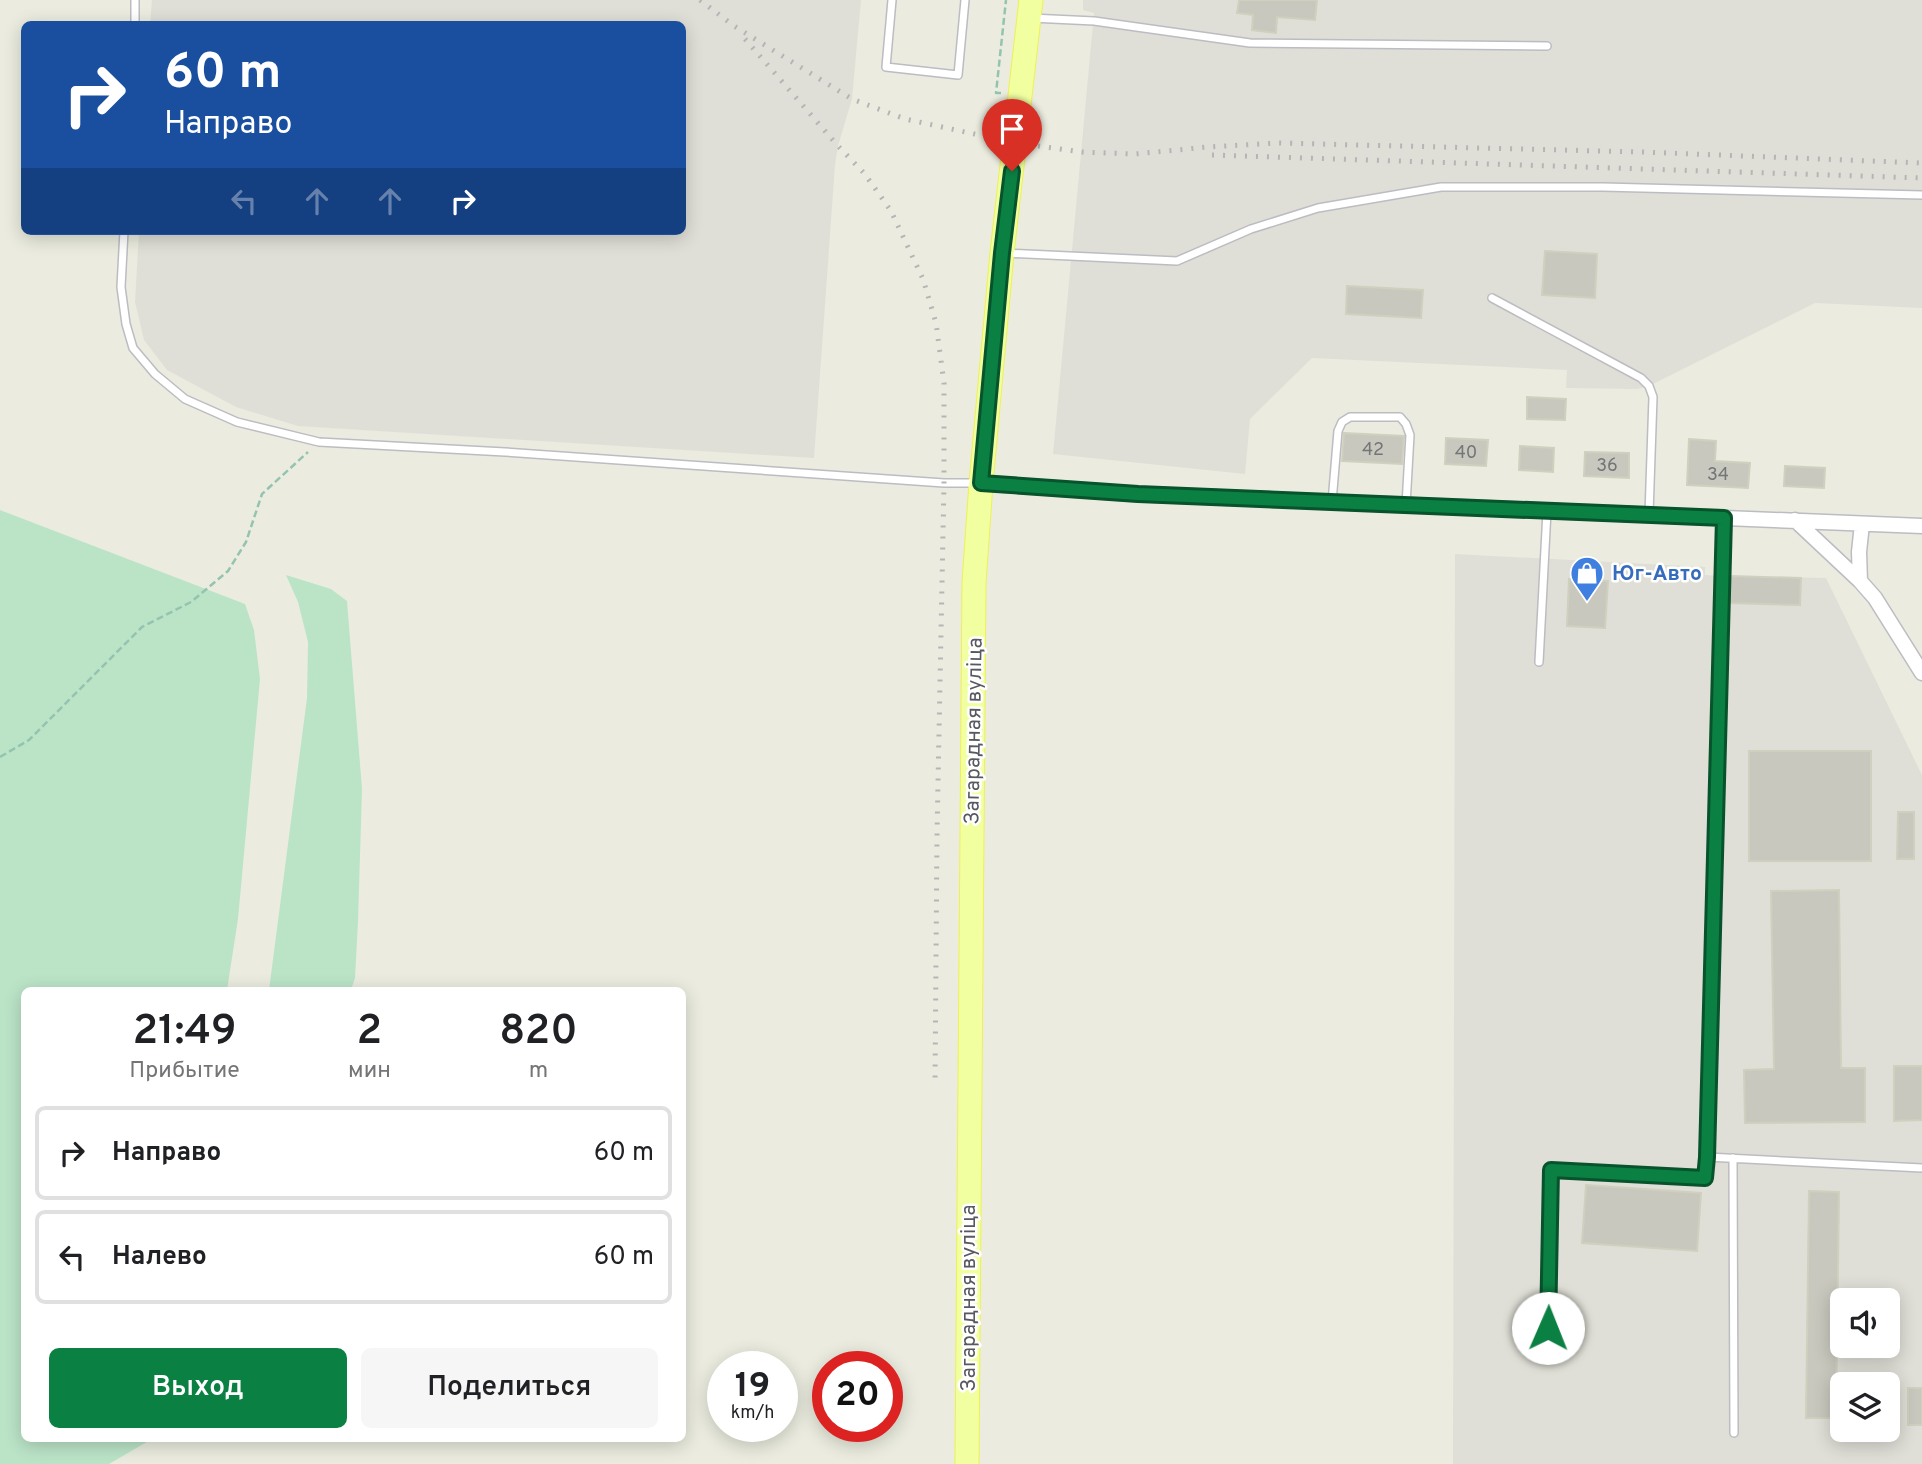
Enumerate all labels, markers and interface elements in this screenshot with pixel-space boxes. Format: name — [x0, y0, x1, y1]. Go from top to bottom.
text: 60 m — [164, 44, 282, 106]
icon: right — [49, 49, 140, 140]
pin — [982, 99, 1042, 171]
text: Направо — [164, 105, 292, 145]
icon: arrive — [993, 110, 1031, 148]
icon: left — [225, 182, 263, 220]
icon: ahead — [298, 182, 336, 220]
icon: ahead — [371, 182, 409, 220]
icon: right — [444, 182, 482, 220]
house number: 42 — [1362, 439, 1384, 462]
house number: 40 — [1455, 442, 1477, 465]
house number: 36 — [1596, 455, 1618, 478]
house number: 34 — [1707, 464, 1729, 487]
shop icon: Юг-Авто — [1568, 554, 1606, 603]
place label: Юг-Авто — [1612, 561, 1702, 588]
street label: Загарадная вуліца — [959, 637, 990, 825]
text: 21:49 — [132, 1006, 237, 1059]
text: 2 — [357, 1006, 382, 1059]
text: 820 — [499, 1006, 578, 1059]
text: Прибытие — [129, 1057, 240, 1086]
text: мин — [348, 1057, 391, 1086]
text: m — [529, 1057, 548, 1086]
icon: right — [53, 1134, 91, 1172]
text: Направо — [112, 1137, 221, 1170]
text: 60 m — [594, 1137, 654, 1170]
street label: Загарадная вуліца — [956, 1204, 983, 1392]
icon: left — [53, 1238, 91, 1276]
text: Налево — [112, 1241, 207, 1274]
text: 60 m — [594, 1241, 654, 1274]
map controls — [1830, 1288, 1900, 1442]
button: sound — [1830, 1288, 1900, 1358]
position arrow — [1511, 1291, 1585, 1365]
button: Выход — [49, 1348, 347, 1428]
button: Поделиться — [361, 1348, 658, 1428]
speed limit sign: 20 — [812, 1351, 903, 1442]
text: 19 — [735, 1365, 770, 1409]
button: layers — [1830, 1372, 1900, 1442]
text: km/h — [731, 1402, 774, 1425]

